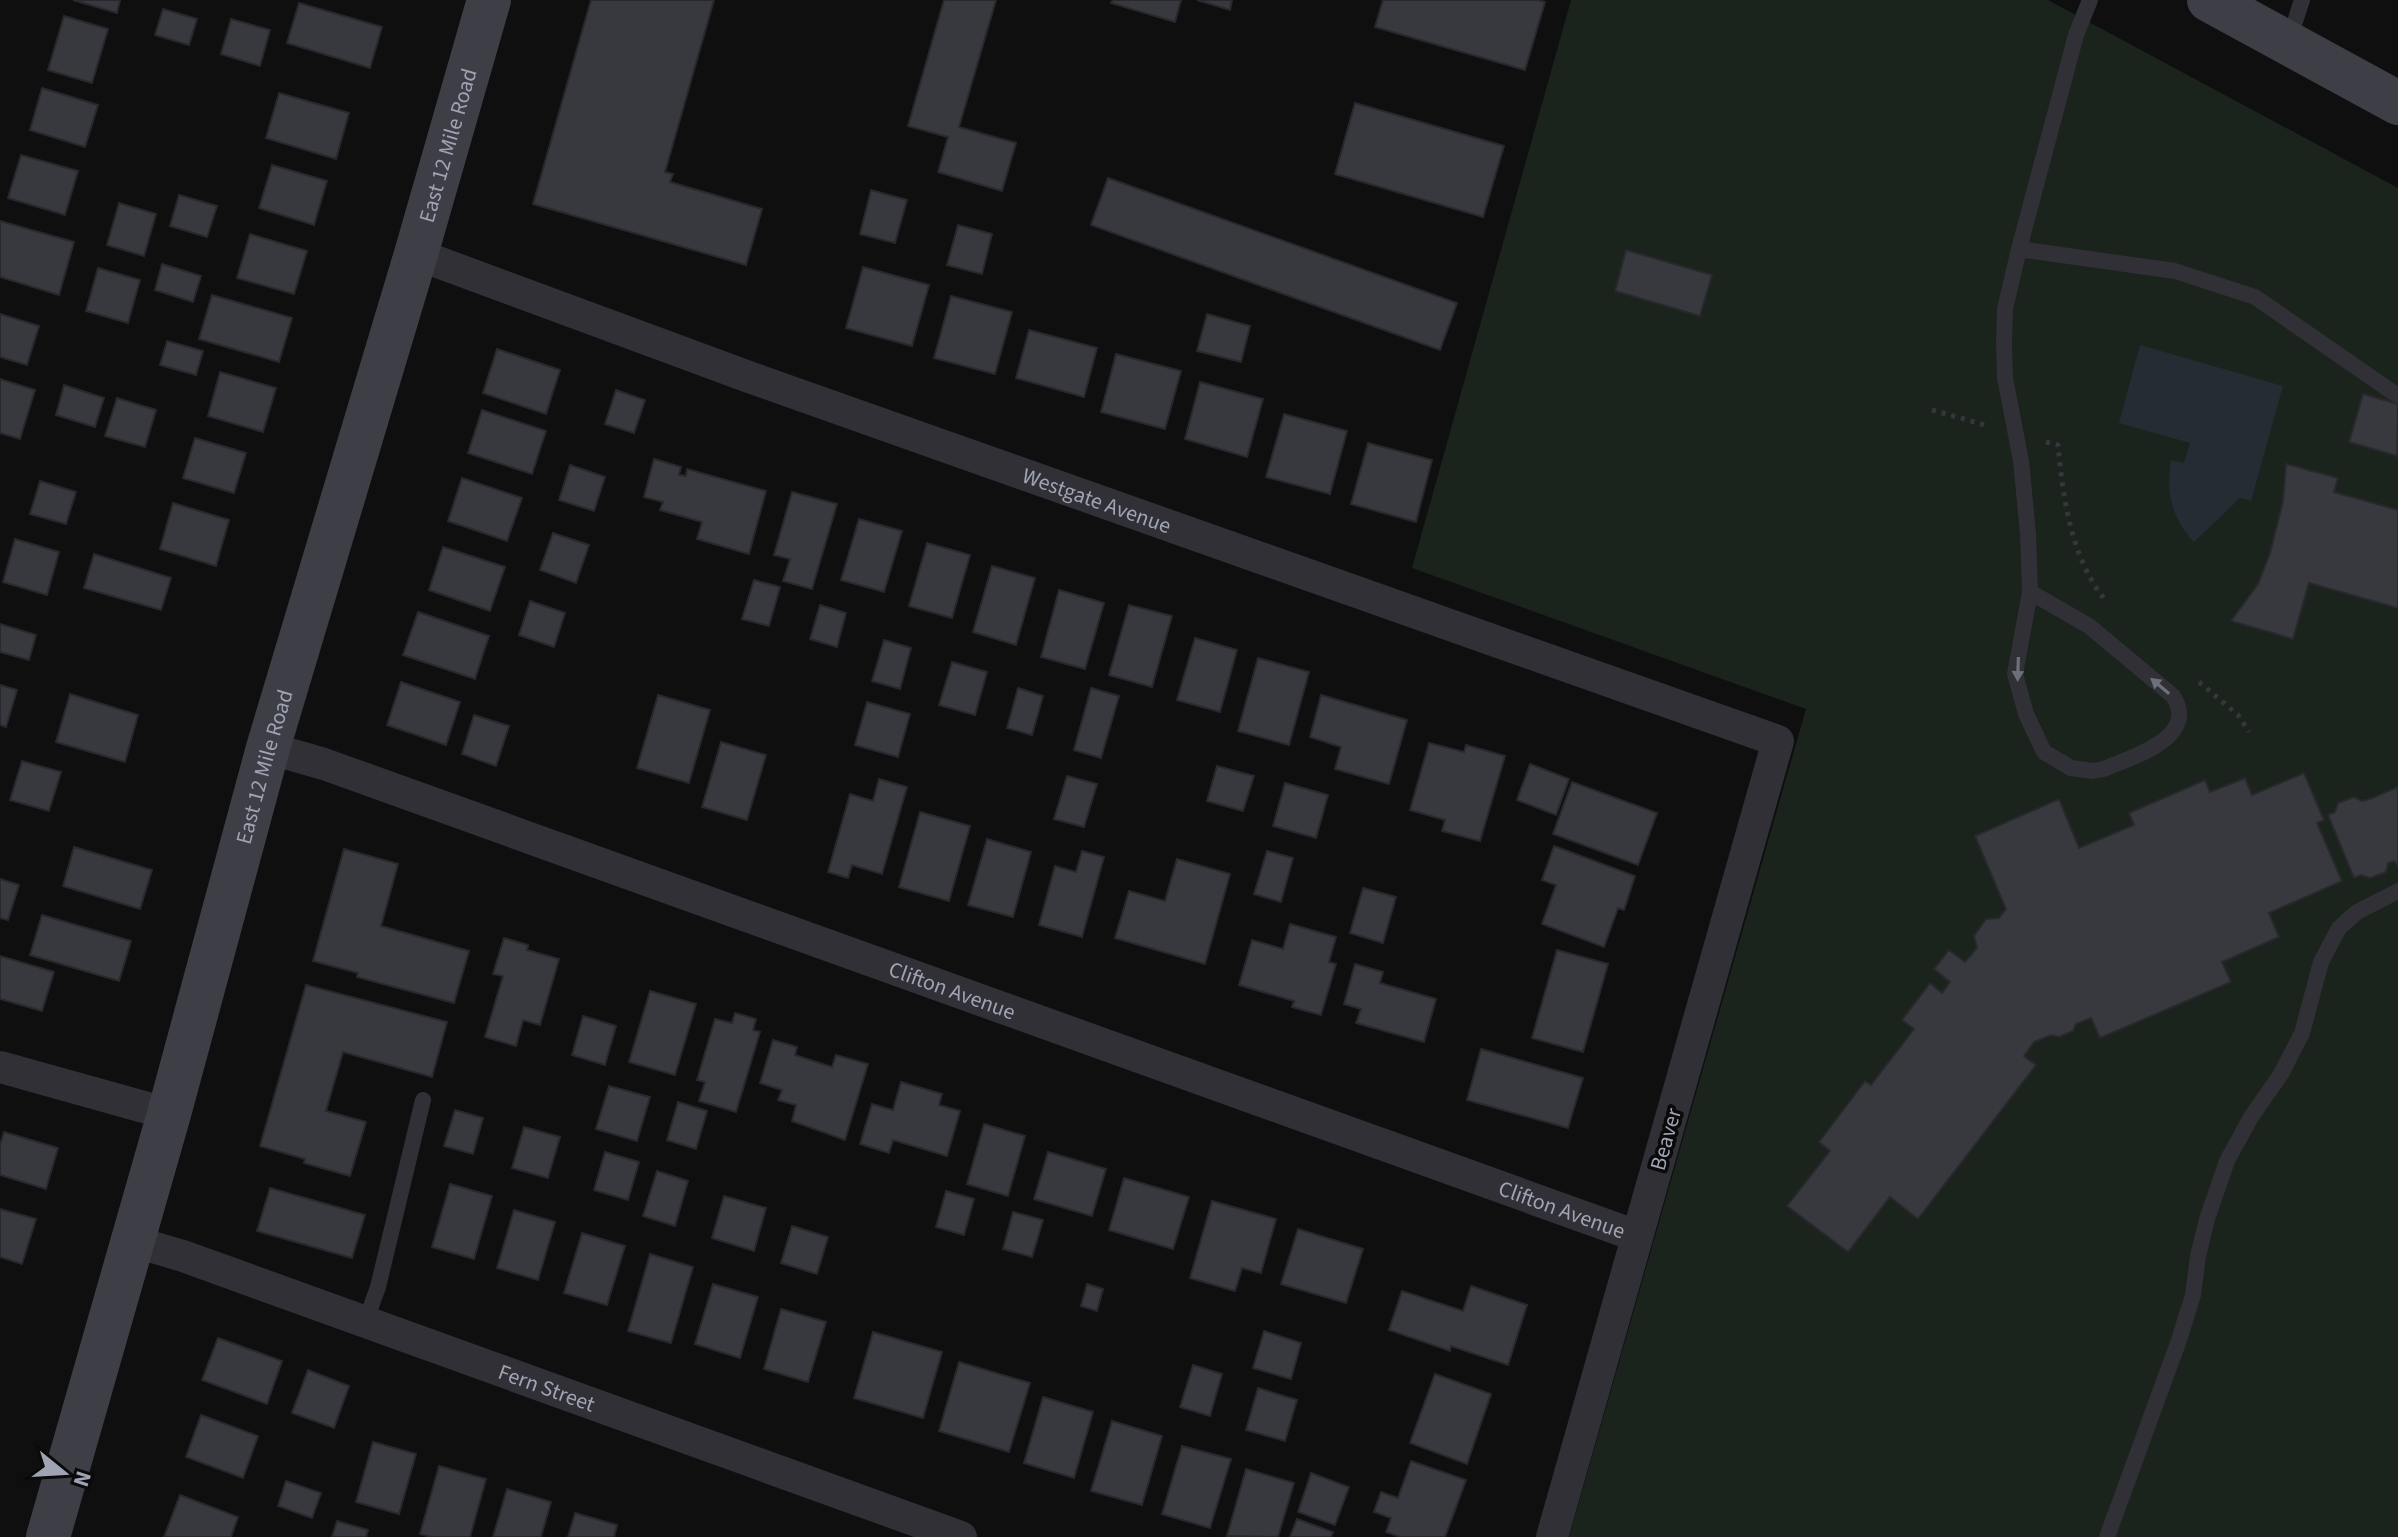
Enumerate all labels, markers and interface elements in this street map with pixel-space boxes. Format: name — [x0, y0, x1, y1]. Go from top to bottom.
street label: East 12 Mile Road — [411, 65, 486, 226]
street label: Westgate Avenue — [1018, 460, 1176, 542]
one-way arrow — [2011, 657, 2024, 682]
one-way arrow — [2151, 678, 2171, 695]
street label: East 12 Mile Road — [228, 686, 302, 848]
street label: Clifton Avenue — [884, 953, 1020, 1028]
street label: Beaver — [1642, 1104, 1690, 1174]
street label: Clifton Avenue — [1494, 1173, 1630, 1248]
street label: Fern Street — [494, 1356, 600, 1421]
north arrow — [24, 1433, 104, 1513]
text: N — [65, 1467, 100, 1491]

